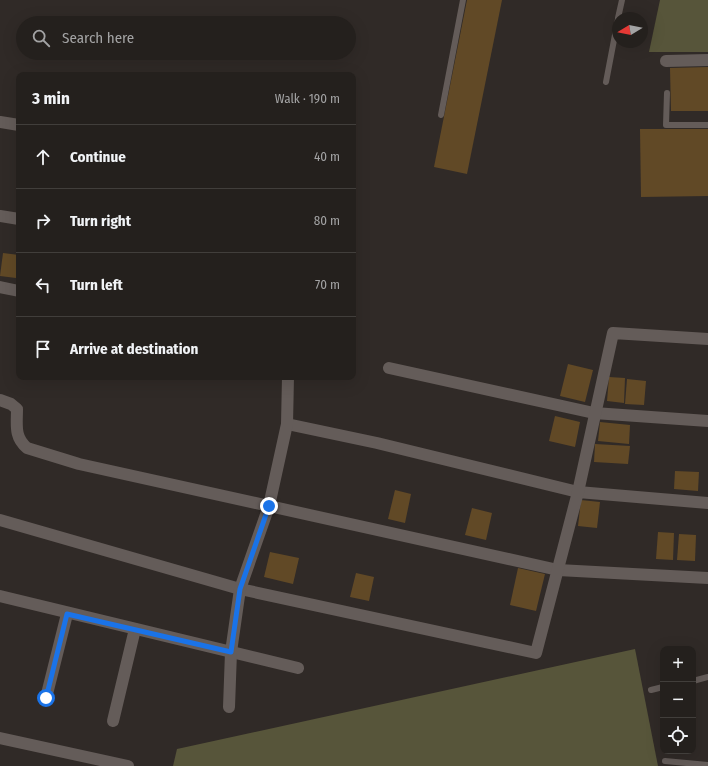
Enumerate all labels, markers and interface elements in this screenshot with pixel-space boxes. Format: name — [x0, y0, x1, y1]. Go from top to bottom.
north arrow — [612, 12, 648, 48]
search box — [16, 16, 356, 60]
icon: search — [30, 27, 52, 49]
text: Search here — [62, 29, 134, 47]
text: 3 min — [32, 88, 70, 109]
text: Walk · 190 m — [275, 91, 340, 106]
icon: ahead — [32, 146, 54, 168]
text: Continue — [70, 148, 126, 166]
text: 40 m — [314, 149, 340, 164]
icon: right — [32, 210, 54, 232]
text: Turn right — [70, 212, 131, 230]
text: 80 m — [314, 213, 340, 228]
icon: left — [32, 274, 54, 296]
text: Turn left — [70, 276, 123, 294]
text: 70 m — [315, 277, 340, 292]
icon: arrive — [32, 338, 54, 360]
text: Arrive at destination — [70, 340, 198, 358]
route end — [260, 497, 278, 515]
map controls — [660, 646, 696, 754]
button: + — [660, 646, 696, 682]
button: − — [660, 682, 696, 718]
route start — [37, 689, 55, 707]
button: locate — [660, 718, 696, 754]

